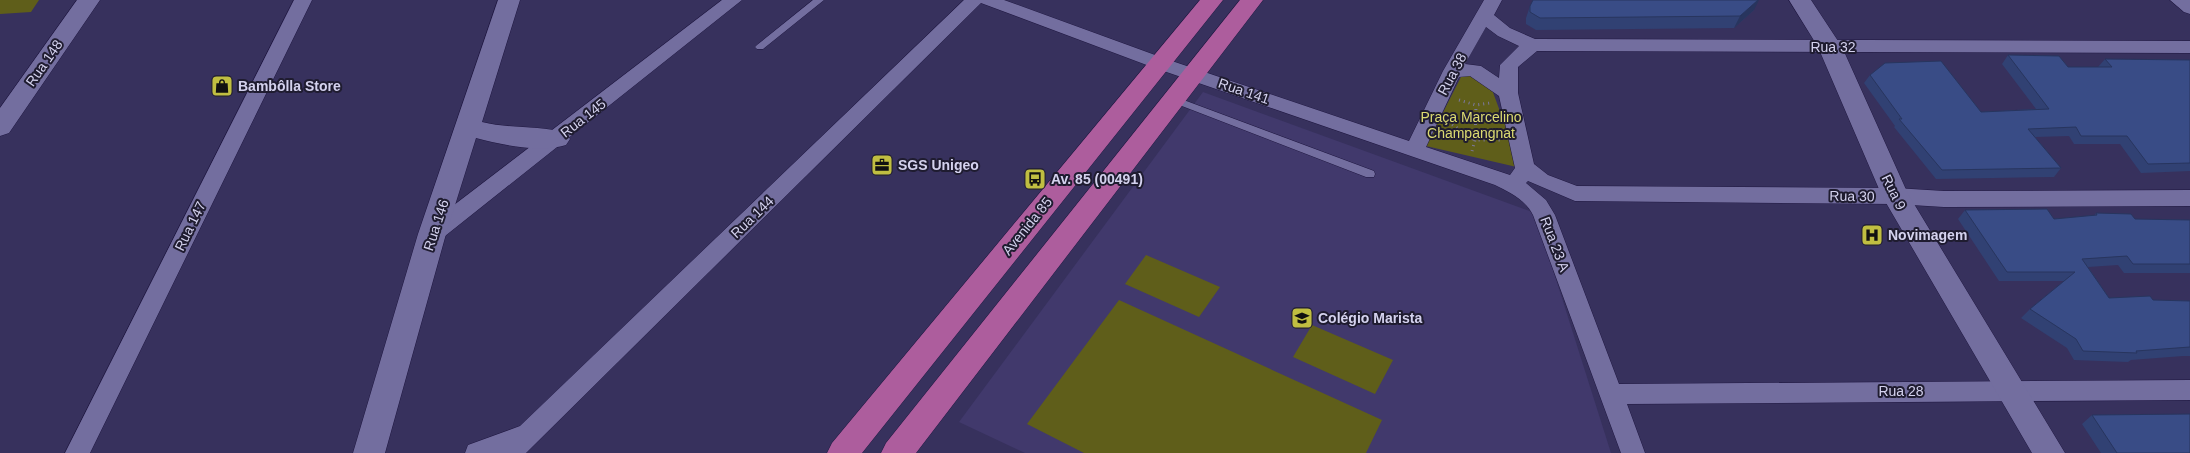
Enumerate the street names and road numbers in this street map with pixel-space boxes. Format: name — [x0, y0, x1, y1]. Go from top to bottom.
street label: Rua 148 — [22, 37, 66, 89]
street label: Rua 32 — [1810, 39, 1856, 55]
street label: Rua 38 — [1434, 50, 1470, 98]
street label: Rua 141 — [1216, 75, 1272, 107]
street label: Rua 145 — [557, 95, 609, 141]
street label: Rua 9 — [1879, 172, 1909, 212]
street label: Rua 30 — [1829, 188, 1875, 204]
street label: Rua 144 — [727, 193, 777, 241]
street label: Avenida 85 — [999, 194, 1055, 258]
street label: Rua 146 — [420, 197, 452, 253]
street label: Rua 147 — [171, 199, 209, 253]
street label: Rua 23 A — [1537, 214, 1573, 274]
street label: Rua 28 — [1878, 383, 1924, 399]

